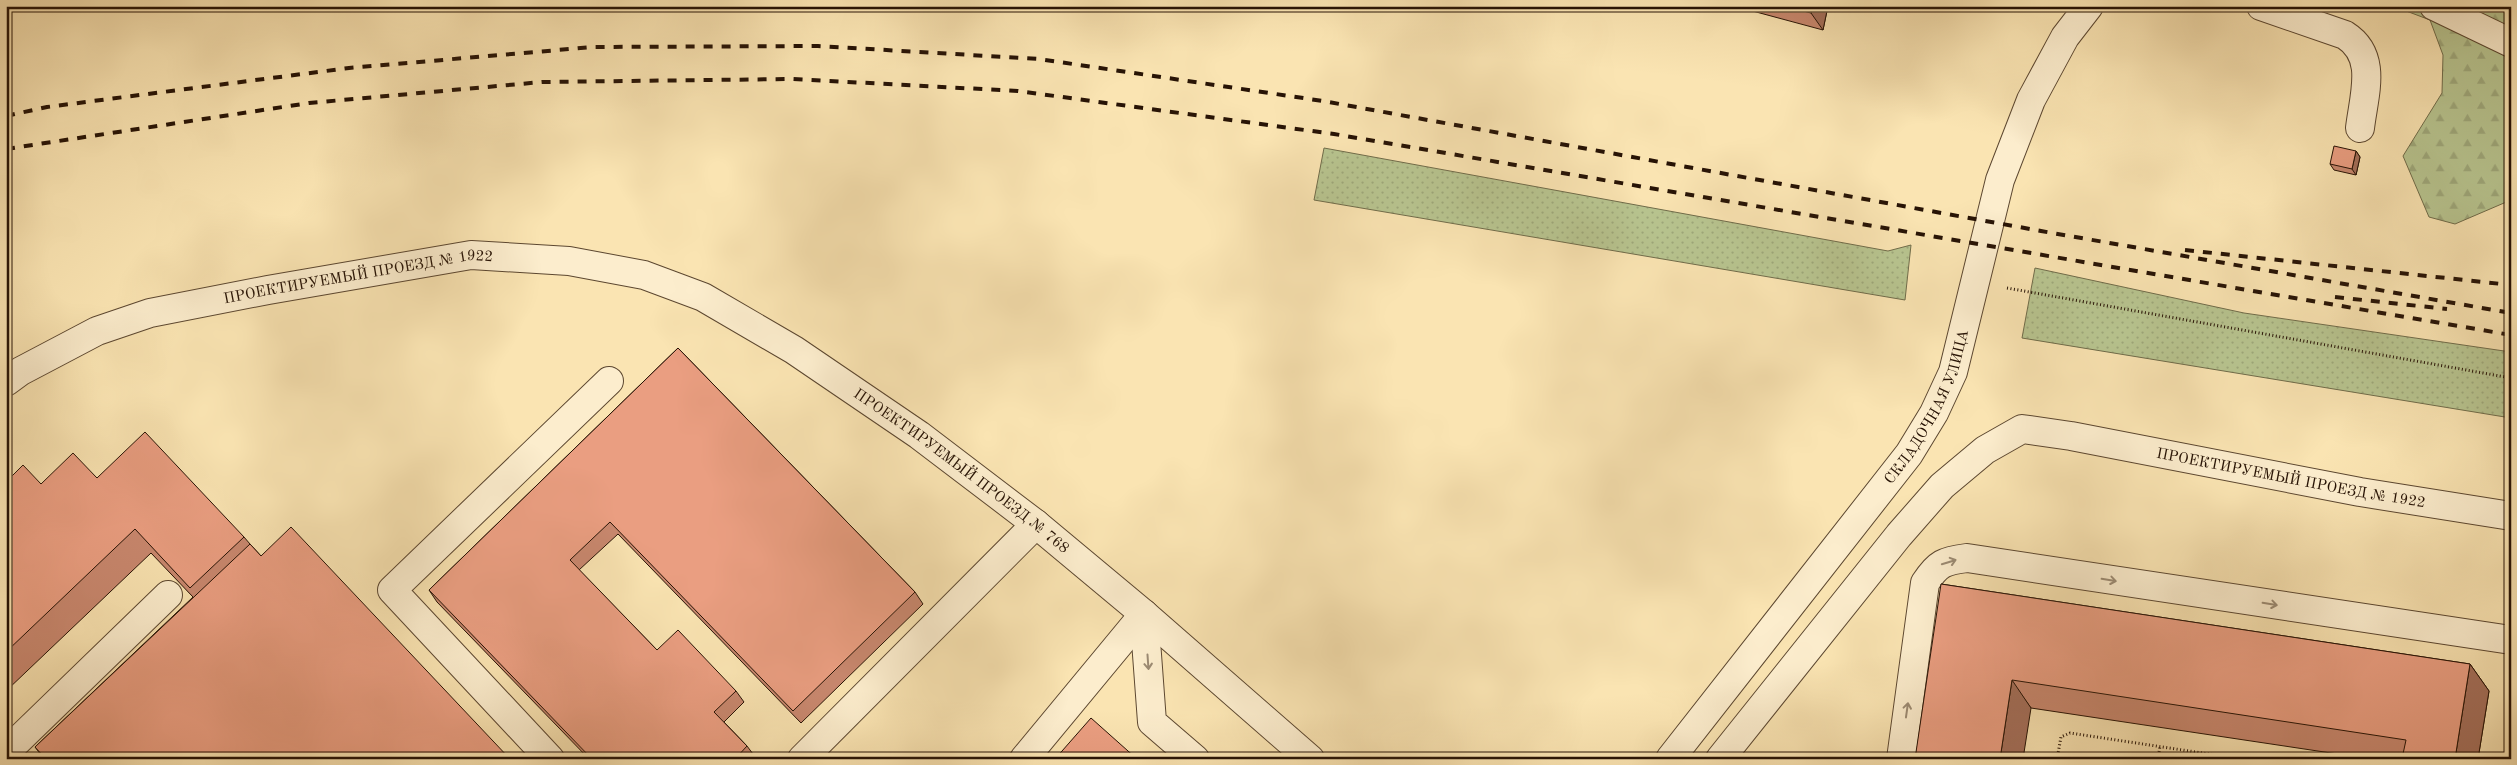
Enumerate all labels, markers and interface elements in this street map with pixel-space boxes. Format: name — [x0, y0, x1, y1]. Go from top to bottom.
street label: ПРОЕКТИРУЕМЫЙ ПРОЕЗД № 1922 — [222, 249, 493, 308]
street label: СКЛАДОЧНАЯ УЛИЦА — [1882, 328, 1972, 488]
street label: ПРОЕКТИРУЕМЫЙ ПРОЕЗД № 768 — [850, 387, 1071, 557]
street label: ПРОЕКТИРУЕМЫЙ ПРОЕЗД № 1922 — [2155, 447, 2426, 511]
one-way arrow — [1941, 556, 1957, 566]
one-way arrow — [2101, 575, 2117, 585]
one-way arrow — [2261, 599, 2277, 609]
one-way arrow — [1143, 654, 1152, 670]
one-way arrow — [1903, 703, 1913, 719]

